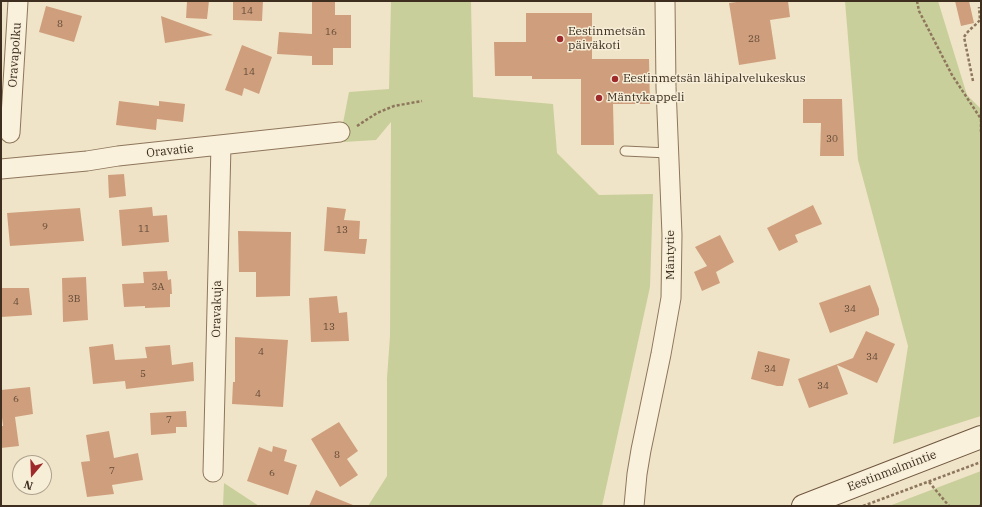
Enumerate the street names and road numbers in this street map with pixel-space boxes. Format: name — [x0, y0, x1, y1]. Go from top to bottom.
street label: Oravapolku — [6, 22, 24, 88]
street label: Oravatie — [146, 141, 194, 161]
street label: Mäntytie — [664, 230, 678, 280]
street label: Oravakuja — [209, 280, 225, 338]
street label: Eestinmalmintie — [845, 447, 939, 495]

